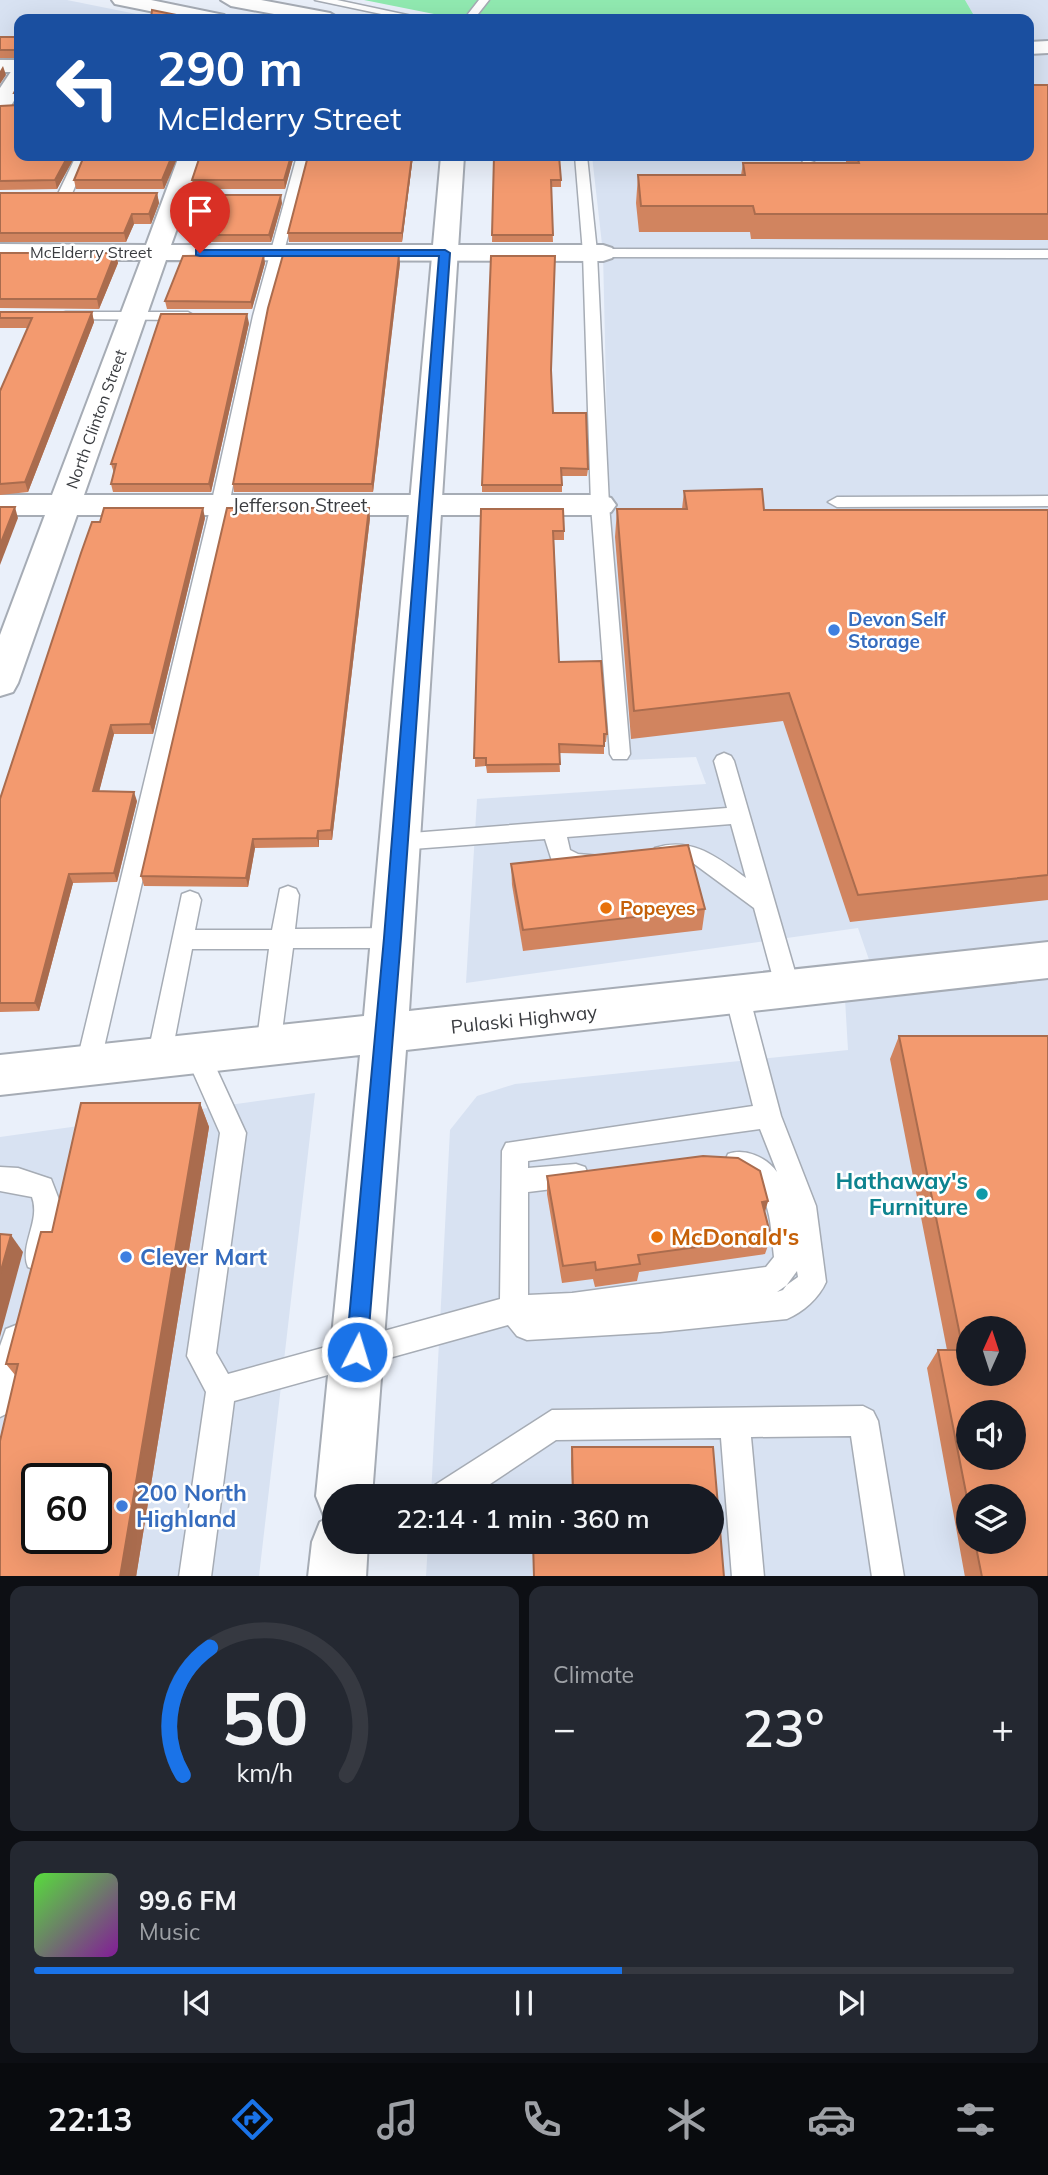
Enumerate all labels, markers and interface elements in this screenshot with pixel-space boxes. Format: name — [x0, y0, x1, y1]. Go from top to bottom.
text: 290 m — [157, 37, 303, 98]
icon: left — [42, 42, 133, 133]
text: McElderry Street — [157, 98, 401, 138]
pin — [170, 181, 230, 253]
icon: arrive — [181, 192, 219, 230]
street label: McElderry Street — [30, 242, 152, 262]
street label: North Clinton Street — [61, 346, 131, 491]
street label: Jefferson Street — [233, 493, 368, 517]
place label: Devon Self Storage — [848, 607, 946, 653]
marker: Devon Self Storage — [826, 622, 842, 638]
place label: Popeyes — [620, 896, 696, 920]
marker: Popeyes — [598, 900, 614, 916]
street label: Pulaski Highway — [450, 999, 598, 1039]
place label: Hathaway's Furniture — [835, 1166, 968, 1221]
marker: Hathaway's Furniture — [974, 1186, 990, 1202]
place label: McDonald's — [671, 1222, 799, 1251]
marker: McDonald's — [649, 1229, 665, 1245]
place label: Clever Mart — [140, 1242, 267, 1271]
marker: Clever Mart — [118, 1249, 134, 1265]
position arrow — [320, 1315, 394, 1389]
north arrow — [956, 1316, 1026, 1386]
map controls — [956, 1316, 1026, 1554]
button: sound — [956, 1400, 1026, 1470]
speed limit sign: 60 — [21, 1463, 112, 1554]
place label: 200 North Highland — [136, 1478, 247, 1533]
button: layers — [956, 1484, 1026, 1554]
marker: 200 North Highland — [114, 1498, 130, 1514]
text: 22:14 · 1 min · 360 m — [396, 1502, 650, 1535]
text: Climate — [553, 1660, 634, 1689]
text: 50 — [221, 1672, 308, 1763]
text: 23° — [743, 1695, 824, 1760]
text: − — [553, 1704, 576, 1752]
text: + — [991, 1704, 1014, 1752]
text: km/h — [236, 1756, 293, 1787]
text: 99.6 FM — [139, 1884, 237, 1917]
text: Music — [139, 1917, 200, 1946]
icon: previous — [178, 1984, 216, 2022]
icon: pause — [505, 1984, 543, 2022]
icon: next — [832, 1984, 870, 2022]
icon: directions — [228, 2095, 277, 2144]
icon: music — [373, 2095, 422, 2144]
icon: phone — [517, 2095, 566, 2144]
icon: climate — [662, 2095, 711, 2144]
icon: car — [807, 2095, 856, 2144]
icon: filters — [951, 2095, 1000, 2144]
text: 22:13 — [48, 2099, 133, 2139]

